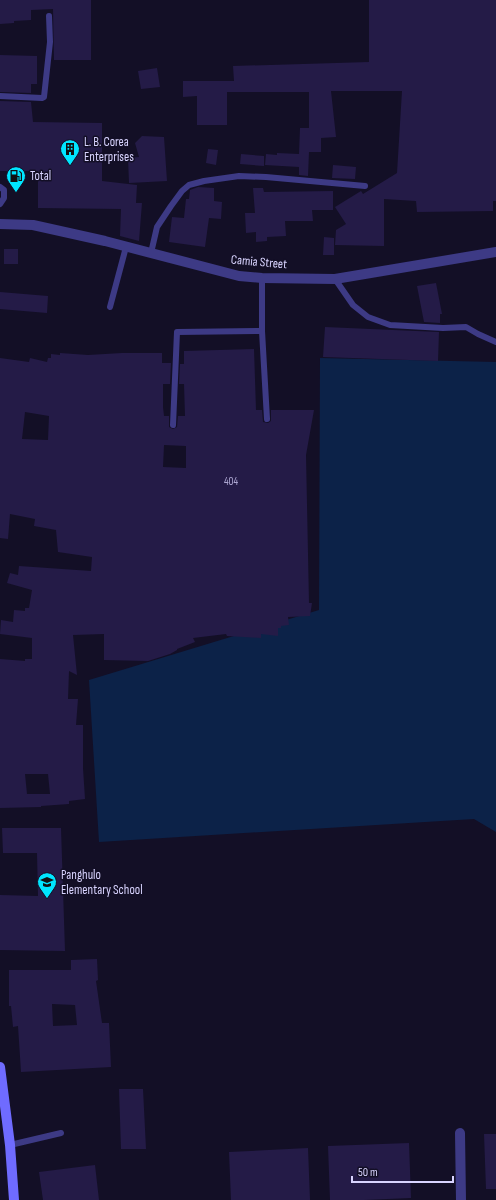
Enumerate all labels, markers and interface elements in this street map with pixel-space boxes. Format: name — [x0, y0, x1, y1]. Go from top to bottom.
place label: L. B. Corea Enterprises — [84, 134, 134, 165]
building icon: L. B. Corea Enterprises — [59, 138, 81, 166]
fuel station icon: Total — [5, 165, 27, 193]
place label: Total — [30, 168, 51, 184]
street label: Camia Street — [230, 252, 288, 272]
house number: 404 — [224, 475, 238, 488]
place label: Panghulo Elementary School — [61, 867, 143, 898]
school or university icon: Panghulo Elementary School — [36, 871, 58, 899]
scale bar — [352, 1158, 453, 1184]
text: 50 m — [358, 1165, 378, 1180]

